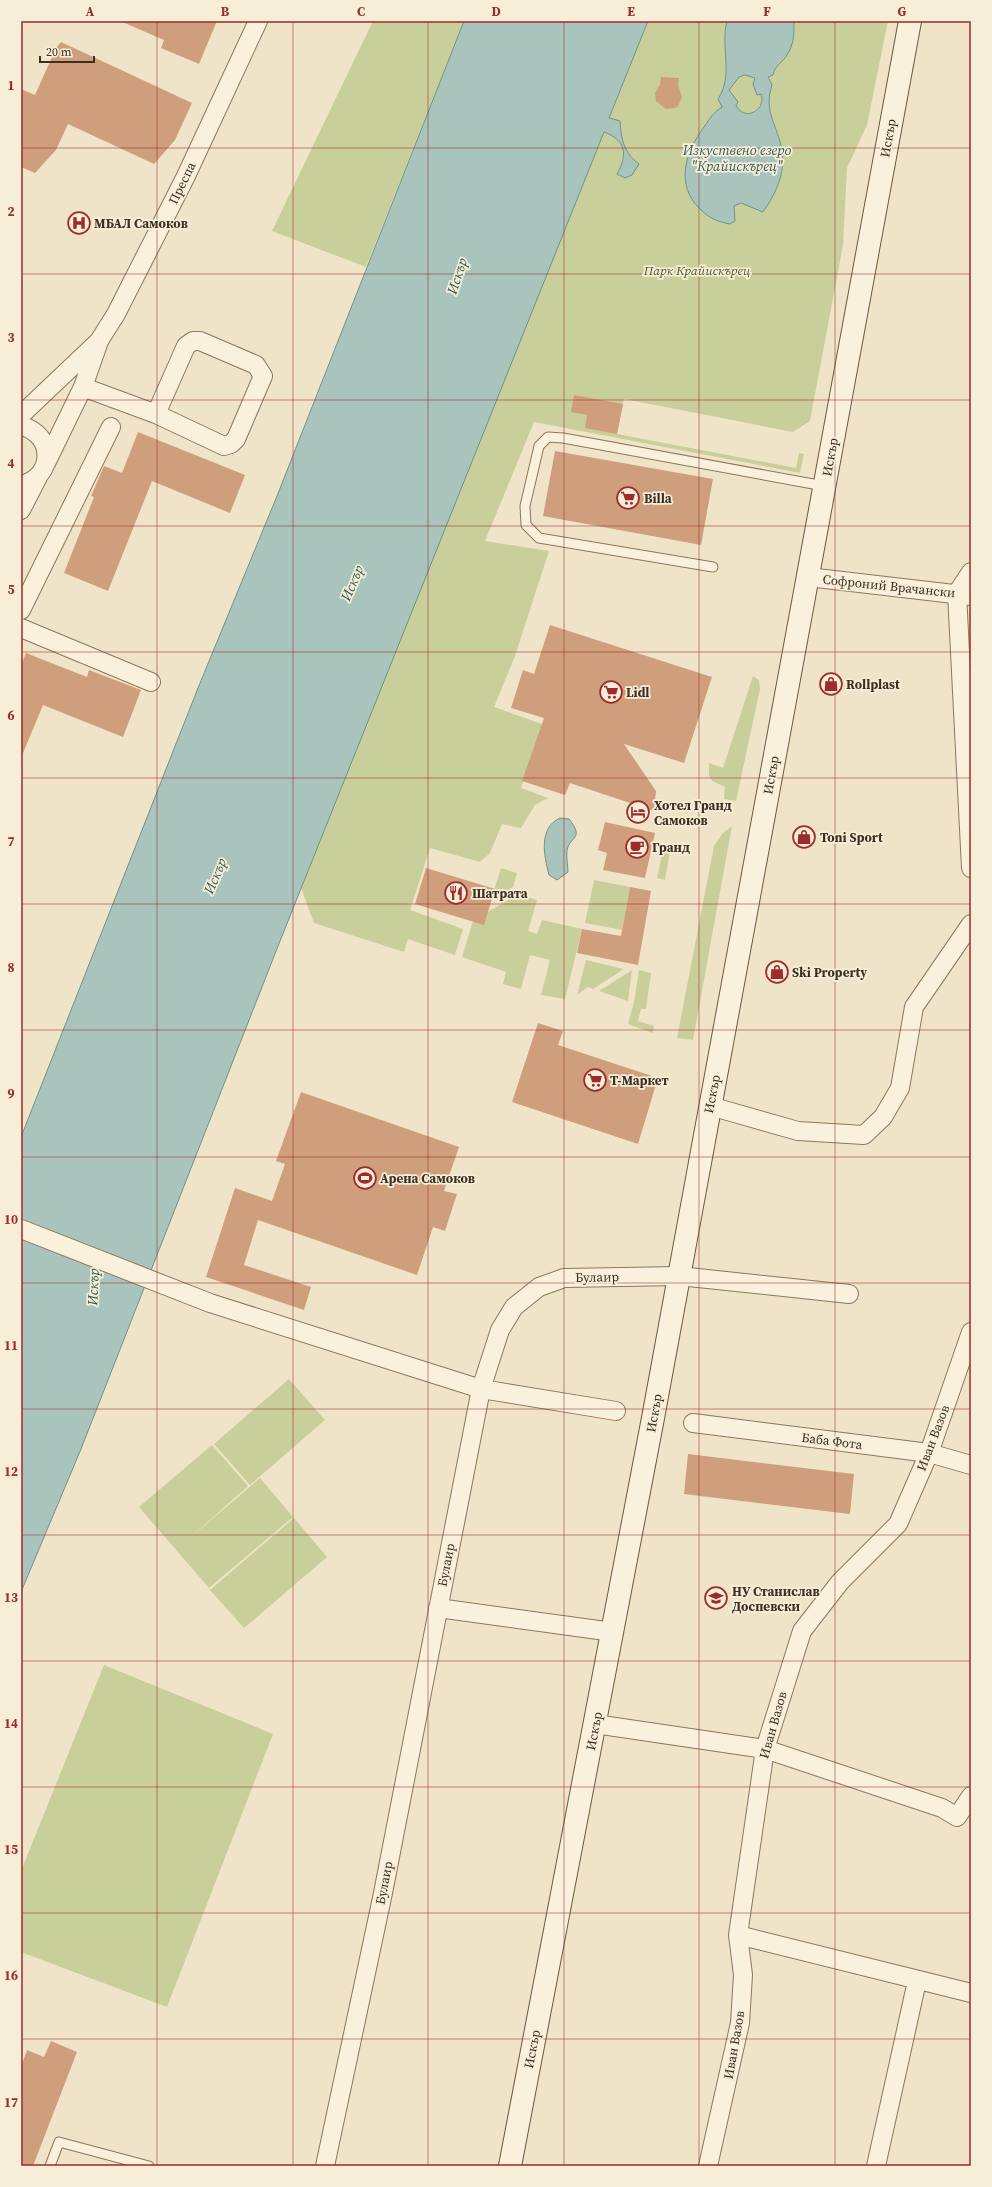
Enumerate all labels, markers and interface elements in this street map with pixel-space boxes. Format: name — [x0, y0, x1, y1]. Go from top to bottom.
text: A — [86, 3, 95, 20]
text: B — [221, 3, 230, 20]
text: C — [357, 3, 365, 20]
text: D — [491, 3, 501, 20]
text: E — [627, 3, 635, 20]
text: F — [763, 3, 771, 20]
text: G — [898, 3, 907, 20]
scale bar — [40, 38, 94, 64]
text: 20 m — [46, 44, 72, 60]
text: 1 — [7, 77, 15, 94]
street label: Искър — [876, 117, 900, 159]
water label: Изкуствено езеро "Крайискърец" — [682, 140, 791, 176]
street label: Преспа — [164, 159, 200, 207]
text: 2 — [7, 203, 15, 220]
hospital icon: МБАЛ Самоков — [66, 210, 92, 236]
place label: МБАЛ Самоков — [94, 215, 188, 232]
water label: Искър — [441, 255, 472, 298]
park label: Парк Крайискърец — [643, 262, 751, 279]
text: 3 — [7, 329, 15, 346]
street label: Искър — [818, 436, 842, 478]
text: 4 — [7, 455, 15, 472]
supermarket icon: Billa — [615, 485, 641, 511]
place label: Billa — [644, 490, 672, 507]
water label: Искър — [335, 562, 368, 605]
street label: Софроний Врачански — [822, 571, 956, 601]
text: 5 — [7, 581, 15, 598]
shop icon: Rollplast — [818, 671, 844, 697]
place label: Rollplast — [846, 676, 900, 693]
supermarket icon: Lidl — [598, 679, 624, 705]
place label: Lidl — [626, 684, 650, 701]
text: 6 — [7, 707, 15, 724]
street label: Искър — [759, 754, 783, 796]
place label: Хотел Гранд Самоков — [654, 797, 732, 829]
hotel icon: Хотел Гранд Самоков — [625, 799, 651, 825]
shop icon: Toni Sport — [791, 824, 817, 850]
place label: Toni Sport — [820, 829, 883, 846]
text: 7 — [7, 833, 15, 850]
cafe icon: Гранд — [624, 834, 650, 860]
place label: Гранд — [652, 839, 690, 856]
water label: Искър — [198, 855, 231, 898]
restaurant icon: Шатрата — [443, 880, 469, 906]
place label: Шатрата — [472, 885, 528, 902]
text: 8 — [7, 959, 15, 976]
shop icon: Ski Property — [764, 959, 790, 985]
place label: Ski Property — [792, 964, 867, 981]
supermarket icon: Т-Маркет — [582, 1067, 608, 1093]
place label: Т-Маркет — [610, 1072, 669, 1089]
street label: Искър — [700, 1073, 724, 1115]
text: 9 — [7, 1085, 15, 1102]
sports icon: Арена Самоков — [352, 1165, 378, 1191]
place label: Арена Самоков — [380, 1170, 475, 1187]
text: 10 — [4, 1211, 18, 1228]
water label: Искър — [82, 1268, 104, 1307]
street label: Булаир — [575, 1268, 619, 1286]
text: 11 — [4, 1337, 18, 1354]
street label: Искър — [642, 1392, 666, 1434]
street label: Иван Вазов — [913, 1402, 953, 1473]
street label: Баба Фота — [801, 1429, 864, 1453]
text: 12 — [4, 1463, 18, 1480]
street label: Булаир — [433, 1542, 459, 1588]
place label: НУ Станислав Доспевски — [732, 1583, 820, 1615]
school or university icon: НУ Станислав Доспевски — [703, 1585, 729, 1611]
text: 13 — [4, 1589, 18, 1606]
street label: Иван Вазов — [755, 1689, 791, 1761]
street label: Искър — [582, 1710, 606, 1752]
text: 14 — [4, 1715, 18, 1732]
text: 15 — [4, 1841, 18, 1858]
street label: Булаир — [371, 1860, 397, 1906]
text: 16 — [4, 1967, 18, 1984]
street label: Иван Вазов — [720, 2009, 748, 2081]
street label: Искър — [520, 2028, 544, 2070]
text: 17 — [4, 2094, 18, 2111]

